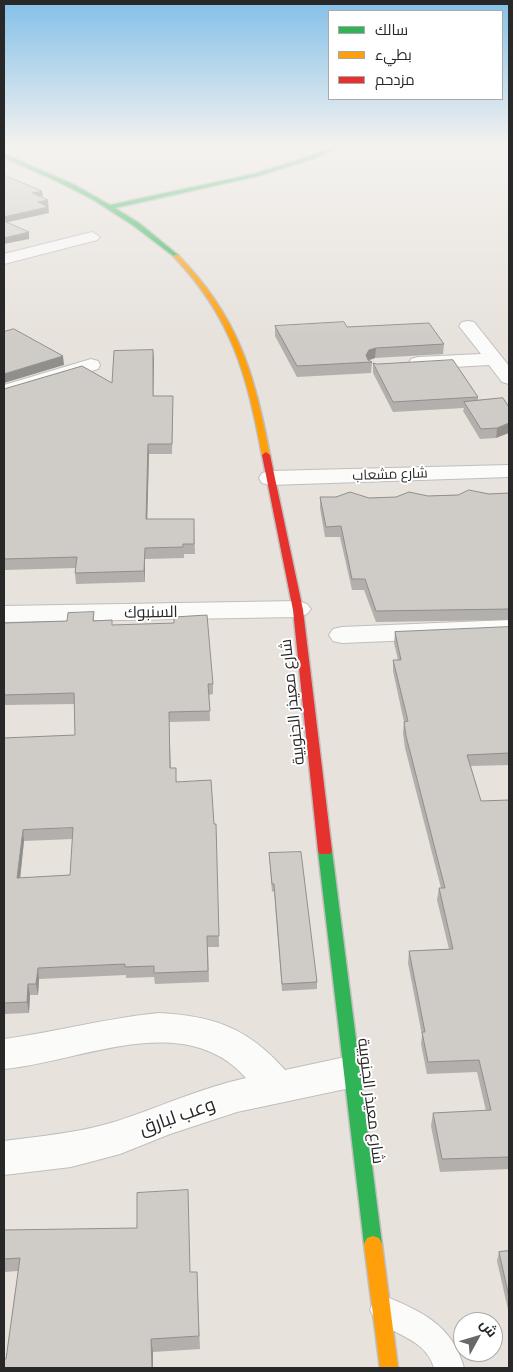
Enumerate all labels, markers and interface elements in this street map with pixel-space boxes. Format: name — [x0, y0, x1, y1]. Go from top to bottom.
legend — [328, 10, 503, 100]
text: سالك — [375, 20, 408, 38]
text: بطيء — [375, 45, 412, 63]
text: مزدحم — [375, 70, 415, 88]
street label: شارع مشعاب — [352, 464, 428, 484]
street label: السنبوك — [124, 602, 178, 622]
street label: شارع معيذر الجنوبية — [276, 638, 308, 766]
street label: شارع معيذر الجنوبية — [354, 1037, 388, 1165]
street label: وعب لبارق — [136, 1092, 218, 1140]
north arrow — [453, 1312, 503, 1362]
text: ش — [477, 1316, 502, 1340]

